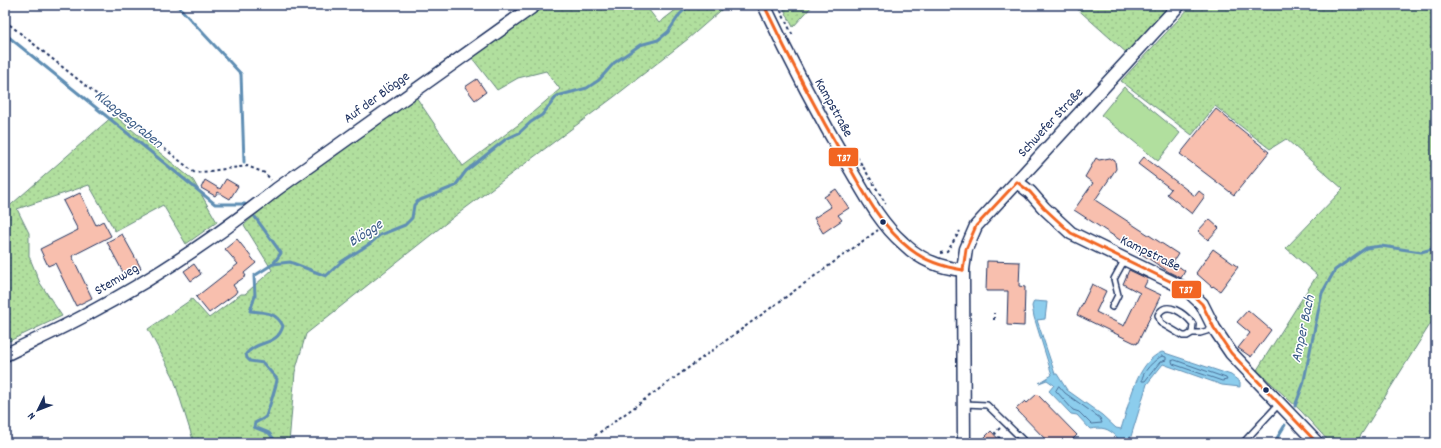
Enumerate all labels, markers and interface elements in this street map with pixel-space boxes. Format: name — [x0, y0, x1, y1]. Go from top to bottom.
street label: Auf der Blögge — [340, 67, 414, 129]
street label: Kampstraße — [809, 75, 857, 141]
street label: Schwefer Straße — [1013, 84, 1089, 162]
water label: Klaggesgraben — [89, 85, 168, 155]
line badge: T37 — [828, 147, 859, 167]
text: T37 — [837, 151, 852, 167]
water label: Blögge — [344, 214, 389, 253]
unlabelled marker — [878, 217, 888, 227]
street label: Kampstraße — [1117, 231, 1183, 277]
street label: Stemweg — [91, 259, 143, 301]
line badge: T37 — [1171, 280, 1202, 299]
text: T37 — [1179, 283, 1194, 299]
water label: Amper Bach — [1286, 292, 1322, 365]
unlabelled marker — [1261, 385, 1271, 395]
north arrow — [18, 390, 58, 430]
text: N — [24, 408, 40, 423]

